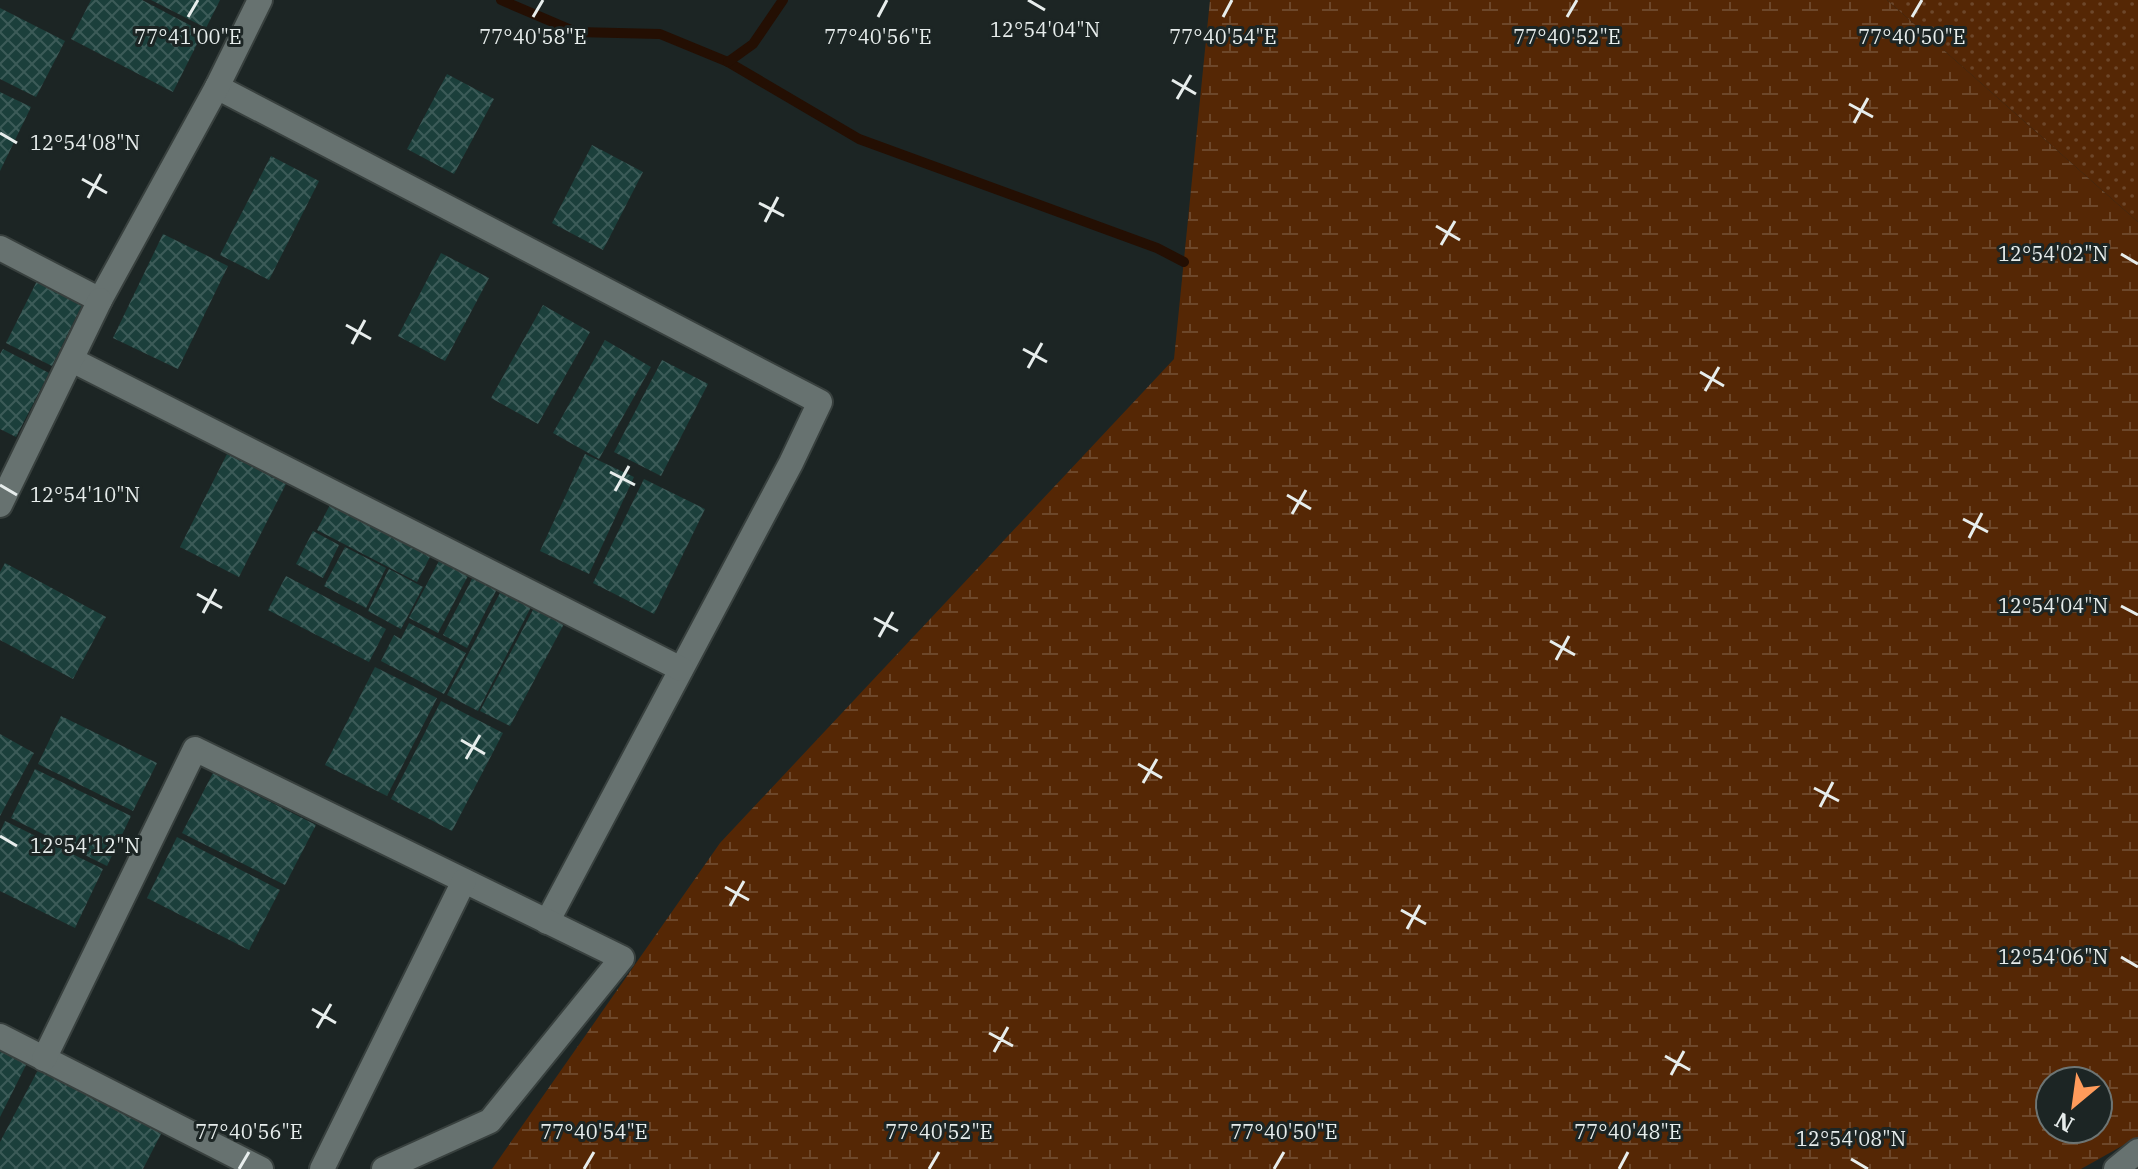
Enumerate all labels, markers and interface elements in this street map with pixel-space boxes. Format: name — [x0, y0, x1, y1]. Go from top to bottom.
text: 12°54'04"N — [990, 16, 1100, 43]
text: 77°41'00"E — [134, 23, 242, 50]
text: 77°40'58"E — [479, 23, 587, 50]
text: 77°40'56"E — [824, 23, 932, 50]
text: 77°40'54"E — [1169, 23, 1277, 50]
text: 77°40'52"E — [1513, 23, 1621, 50]
text: 77°40'50"E — [1858, 23, 1966, 50]
text: 12°54'08"N — [30, 129, 140, 156]
text: 12°54'02"N — [1998, 240, 2108, 267]
text: 12°54'10"N — [30, 481, 140, 508]
text: 12°54'04"N — [1998, 592, 2108, 619]
text: 12°54'12"N — [30, 832, 140, 859]
text: 12°54'06"N — [1998, 943, 2108, 970]
north arrow — [2034, 1065, 2114, 1145]
text: N — [2049, 1106, 2079, 1140]
text: 77°40'56"E — [195, 1118, 303, 1145]
text: 77°40'54"E — [540, 1118, 648, 1145]
text: 77°40'52"E — [885, 1118, 993, 1145]
text: 77°40'50"E — [1230, 1118, 1338, 1145]
text: 77°40'48"E — [1574, 1118, 1682, 1145]
text: 12°54'08"N — [1796, 1125, 1906, 1152]

